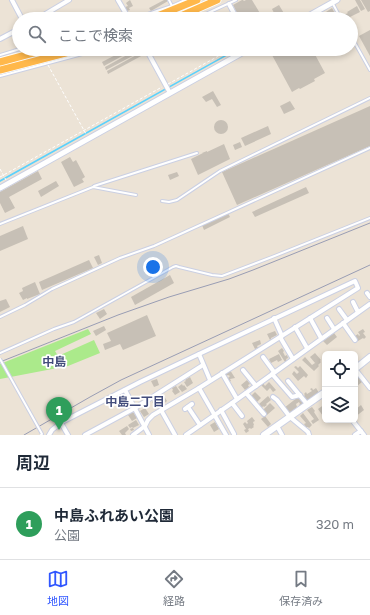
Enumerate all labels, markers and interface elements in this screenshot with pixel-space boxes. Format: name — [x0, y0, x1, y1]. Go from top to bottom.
search box — [12, 12, 358, 56]
icon: search — [26, 23, 48, 45]
text: ここで検索 — [58, 26, 133, 44]
your location — [143, 257, 163, 277]
map controls — [322, 351, 358, 423]
button: locate — [322, 351, 358, 387]
district label: 中島 — [42, 354, 66, 369]
button: layers — [322, 387, 358, 423]
district label: 中島二丁目 — [105, 394, 165, 409]
pin: 1 — [46, 397, 72, 430]
text: 周辺 — [16, 452, 50, 473]
text: 中島ふれあい公園 — [54, 506, 174, 524]
text: 1 — [26, 516, 32, 532]
text: 320 m — [316, 516, 354, 532]
text: 公園 — [54, 527, 80, 543]
tab: 地図 — [47, 568, 69, 608]
tab: 経路 — [163, 568, 185, 608]
tab: 保存済み — [279, 568, 323, 608]

